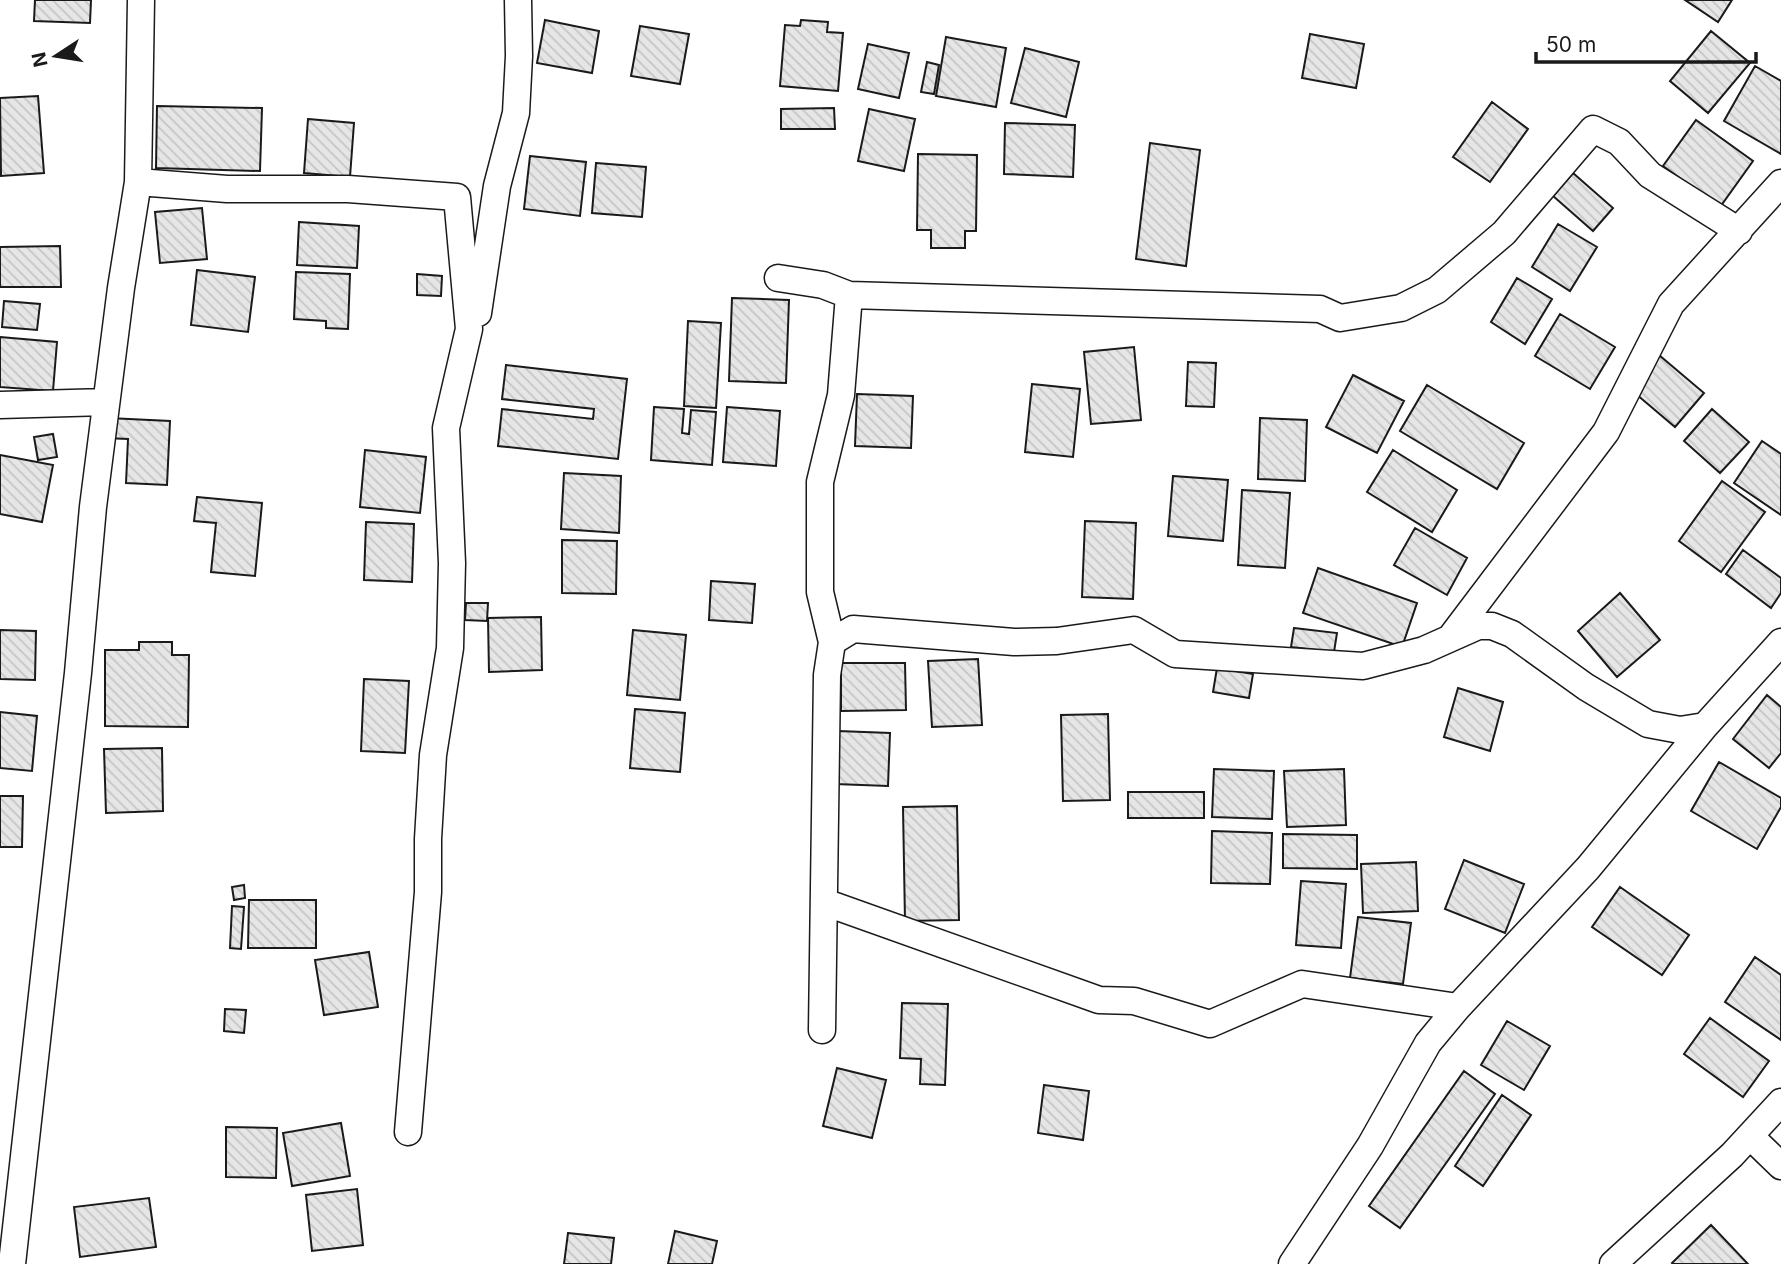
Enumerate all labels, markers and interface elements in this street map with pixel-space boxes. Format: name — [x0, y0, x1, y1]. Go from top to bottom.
north arrow — [21, 21, 91, 91]
scale bar — [1536, 21, 1756, 65]
text: 50 m — [1546, 32, 1596, 57]
text: N — [27, 50, 53, 69]

